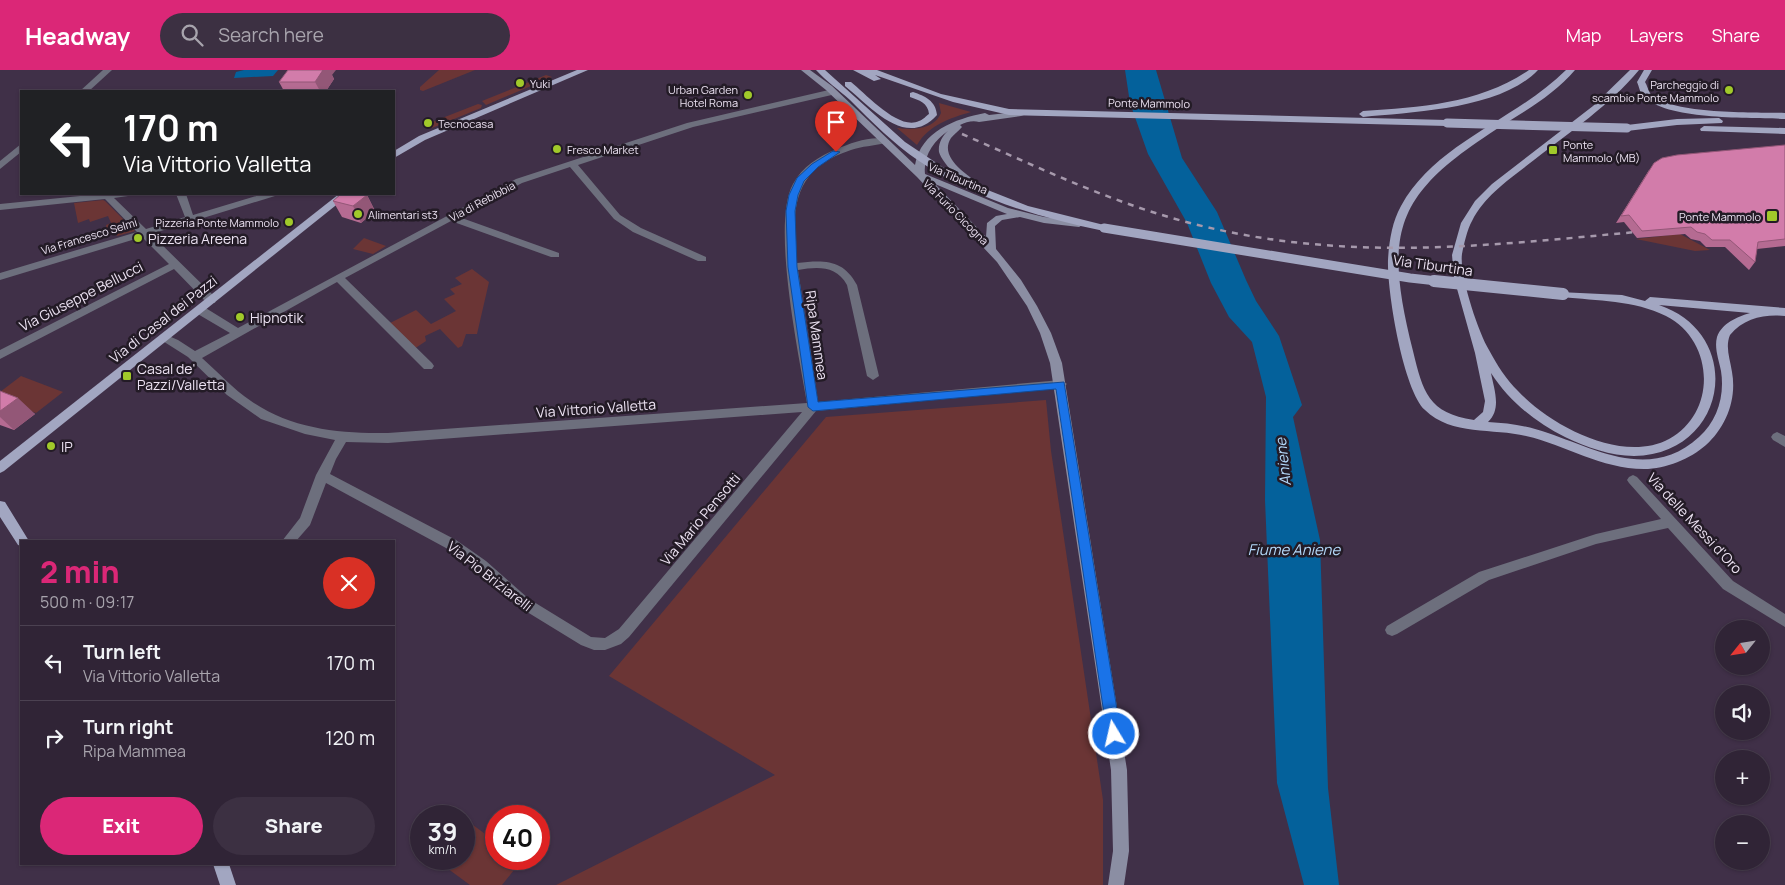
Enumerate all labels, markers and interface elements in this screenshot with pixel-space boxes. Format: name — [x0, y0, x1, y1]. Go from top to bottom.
search box — [160, 13, 510, 58]
text: Headway — [25, 19, 130, 52]
icon: search — [178, 21, 206, 49]
text: Search here — [218, 22, 324, 48]
text: Map — [1566, 23, 1601, 47]
text: Layers — [1629, 23, 1683, 47]
text: Share — [1711, 23, 1760, 47]
place label: Yuki — [530, 76, 550, 91]
marker: Yuki — [514, 77, 526, 89]
place label: Parcheggio di scambio Ponte Mammolo — [1592, 77, 1719, 105]
place label: Urban Garden Hotel Roma — [668, 82, 738, 110]
marker: Parcheggio di scambio Ponte Mammolo — [1723, 84, 1735, 96]
marker: Urban Garden Hotel Roma — [742, 89, 754, 101]
street label: Ponte Mammolo — [1108, 95, 1191, 111]
pin — [815, 101, 857, 152]
text: 170 m — [123, 104, 219, 152]
icon: arrive — [822, 108, 850, 136]
icon: left — [40, 110, 105, 175]
place label: Tecnocasa — [438, 116, 493, 131]
marker: Tecnocasa — [422, 117, 434, 129]
place label: Ponte Mammolo (MB) — [1563, 137, 1640, 165]
place label: Fresco Market — [567, 142, 639, 157]
marker: Fresco Market — [551, 143, 563, 155]
marker: Ponte Mammolo (MB) — [1547, 144, 1559, 156]
text: Via Vittorio Valletta — [123, 149, 312, 179]
street label: Via Tiburtina — [926, 159, 990, 197]
street label: Via Furio Cicogna — [920, 176, 992, 248]
street label: Via di Rebibbia — [446, 177, 518, 225]
place label: Alimentari st3 — [368, 207, 438, 222]
marker: Alimentari st3 — [352, 208, 364, 220]
place label: Ponte Mammolo — [1679, 209, 1761, 224]
marker: Ponte Mammolo — [1765, 209, 1779, 223]
street label: Via Francesco Selmi — [39, 214, 139, 258]
place label: Pizzeria Ponte Mammolo — [155, 215, 279, 230]
marker: Pizzeria Ponte Mammolo — [283, 216, 295, 228]
place label: Pizzeria Areena — [148, 229, 247, 248]
marker: Pizzeria Areena — [132, 232, 144, 244]
street label: Via Tiburtina — [1392, 250, 1474, 280]
street label: Via Giuseppe Bellucci — [16, 257, 146, 335]
street label: Via di Casal dei Pazzi — [105, 271, 221, 367]
street label: Ripa Mammea — [801, 289, 833, 381]
place label: Hipnotik — [250, 308, 305, 327]
marker: Hipnotik — [234, 311, 246, 323]
place label: Casal de' Pazzi/Valletta — [137, 359, 225, 394]
marker: Casal de' Pazzi/Valletta — [121, 370, 133, 382]
street label: Via Vittorio Valletta — [535, 394, 657, 422]
water label: Aniene — [1270, 436, 1296, 487]
place label: IP — [61, 437, 73, 456]
marker: IP — [45, 440, 57, 452]
street label: Via delle Messi d'Oro — [1643, 468, 1747, 578]
street label: Via Mario Pensotti — [656, 469, 744, 569]
street label: Via Pio Briziarelli — [444, 537, 536, 615]
water label: Fiume Aniene — [1248, 539, 1341, 560]
text: 2 min — [40, 551, 120, 592]
button: close — [323, 557, 375, 609]
text: 500 m · 09:17 — [40, 591, 134, 613]
north arrow — [1715, 620, 1770, 675]
map controls — [1715, 620, 1770, 870]
text: Turn left — [83, 639, 161, 665]
icon: left — [40, 649, 68, 677]
text: 170 m — [327, 650, 375, 676]
text: Via Vittorio Valletta — [83, 665, 220, 687]
button: sound — [1715, 685, 1770, 740]
position arrow — [1087, 707, 1139, 759]
text: Turn right — [83, 714, 173, 740]
icon: right — [40, 724, 68, 752]
text: 120 m — [325, 725, 375, 751]
text: Ripa Mammea — [83, 740, 186, 762]
button: + — [1715, 750, 1770, 805]
button: Exit — [40, 797, 203, 855]
button: Share — [213, 797, 375, 855]
speed limit sign: 40 — [485, 805, 550, 870]
text: 39 — [427, 814, 458, 849]
button: − — [1715, 815, 1770, 870]
text: km/h — [429, 841, 456, 858]

